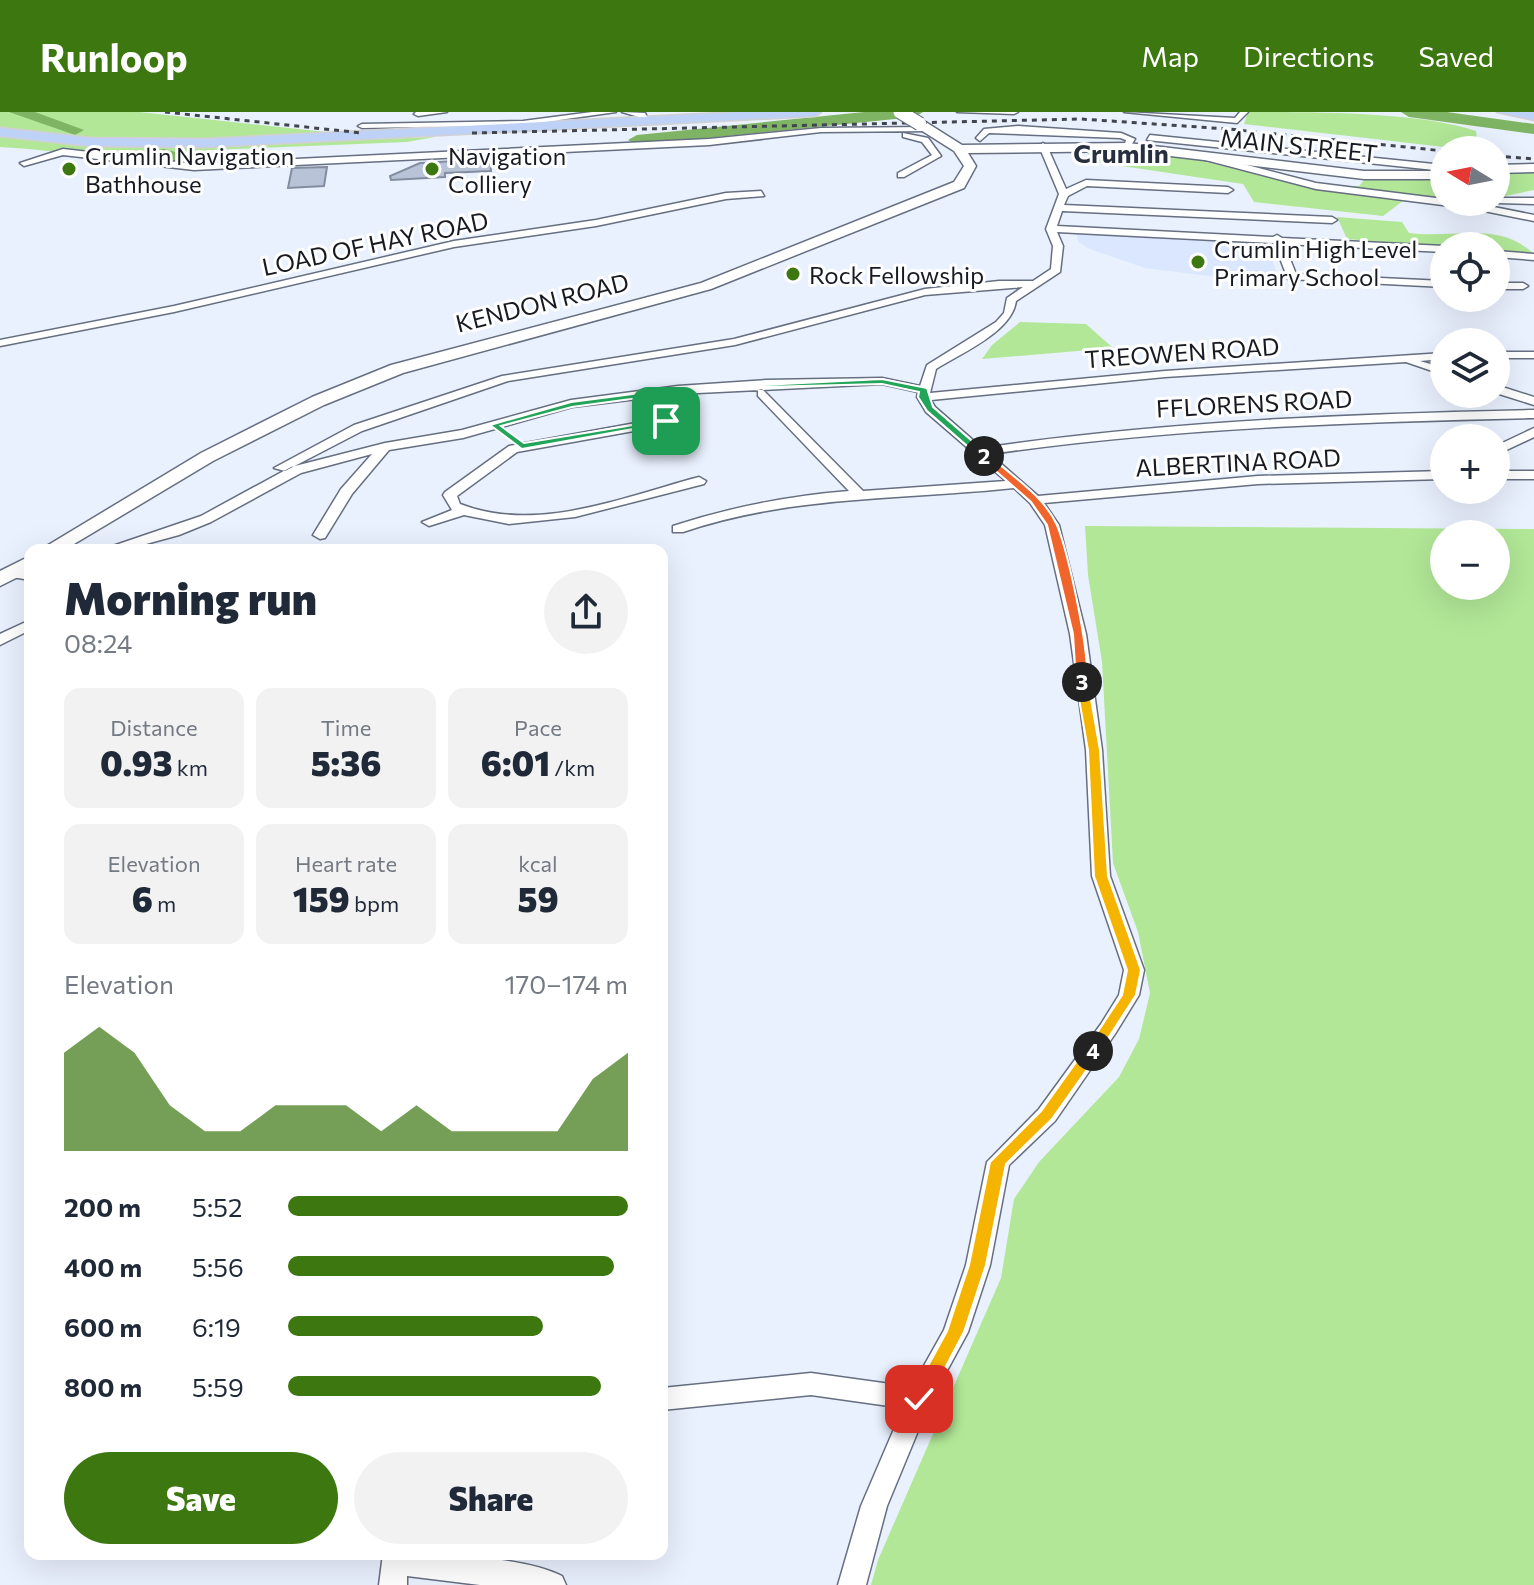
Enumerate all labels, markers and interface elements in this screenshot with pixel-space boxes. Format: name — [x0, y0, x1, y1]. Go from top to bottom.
text: Runloop — [40, 33, 188, 80]
text: Map — [1141, 39, 1199, 73]
text: Directions — [1243, 39, 1374, 73]
text: Saved — [1418, 39, 1494, 73]
street label: MAIN STREET — [1219, 122, 1379, 168]
north arrow — [1430, 136, 1510, 216]
map controls — [1430, 136, 1510, 600]
district label: Crumlin — [1073, 137, 1169, 168]
place label: Crumlin Navigation Bathhouse — [85, 141, 294, 198]
place label: Navigation Colliery — [448, 141, 566, 198]
marker: Crumlin Navigation Bathhouse — [60, 160, 78, 178]
marker: Navigation Colliery — [423, 160, 441, 178]
street label: LOAD OF HAY ROAD — [259, 205, 491, 281]
button: locate — [1430, 232, 1510, 312]
place label: Crumlin High Level Primary School — [1214, 234, 1417, 291]
marker: Crumlin High Level Primary School — [1189, 253, 1207, 271]
place label: Rock Fellowship — [809, 260, 984, 289]
marker: Rock Fellowship — [784, 265, 802, 283]
street label: KENDON ROAD — [452, 266, 632, 338]
button: layers — [1430, 328, 1510, 408]
street label: TREOWEN ROAD — [1084, 331, 1280, 373]
street label: FFLORENS ROAD — [1155, 383, 1353, 423]
pin — [632, 387, 700, 455]
icon: arrive — [644, 399, 688, 443]
button: + — [1430, 424, 1510, 504]
pin: 2 — [964, 436, 1004, 476]
text: 2 — [978, 442, 990, 469]
street label: ALBERTINA ROAD — [1134, 442, 1342, 482]
button: − — [1430, 520, 1510, 600]
text: Morning run — [64, 570, 317, 624]
button: share — [544, 570, 628, 654]
text: 08:24 — [64, 627, 132, 658]
pin: 3 — [1062, 662, 1102, 702]
text: 3 — [1076, 668, 1088, 695]
text: Distance — [110, 714, 198, 741]
text: Time — [321, 714, 371, 741]
text: Pace — [514, 714, 562, 741]
text: 0.93 — [100, 741, 173, 783]
text: 5:36 — [311, 741, 381, 783]
text: 6:01 — [481, 741, 550, 783]
text: km — [173, 754, 208, 781]
text: /km — [550, 754, 595, 781]
text: Elevation — [108, 850, 200, 877]
text: Heart rate — [295, 850, 397, 877]
text: kcal — [518, 850, 558, 877]
text: 6 — [132, 877, 153, 919]
text: 159 — [293, 877, 350, 919]
text: 59 — [517, 877, 559, 919]
text: m — [153, 890, 176, 917]
text: bpm — [350, 890, 399, 917]
text: Elevation — [64, 968, 174, 999]
text: 170–174 m — [504, 968, 628, 999]
pin: 4 — [1073, 1031, 1113, 1071]
text: 4 — [1086, 1037, 1100, 1064]
text: 200 m — [64, 1191, 141, 1222]
text: 5:52 — [192, 1191, 242, 1222]
text: 400 m — [64, 1251, 142, 1282]
text: 5:56 — [192, 1251, 244, 1282]
text: 600 m — [64, 1311, 142, 1342]
text: 6:19 — [192, 1311, 241, 1342]
pin — [885, 1365, 953, 1433]
text: 800 m — [64, 1371, 142, 1402]
text: 5:59 — [192, 1371, 244, 1402]
icon: check — [897, 1377, 941, 1421]
button: Save — [64, 1452, 338, 1544]
button: Share — [354, 1452, 628, 1544]

